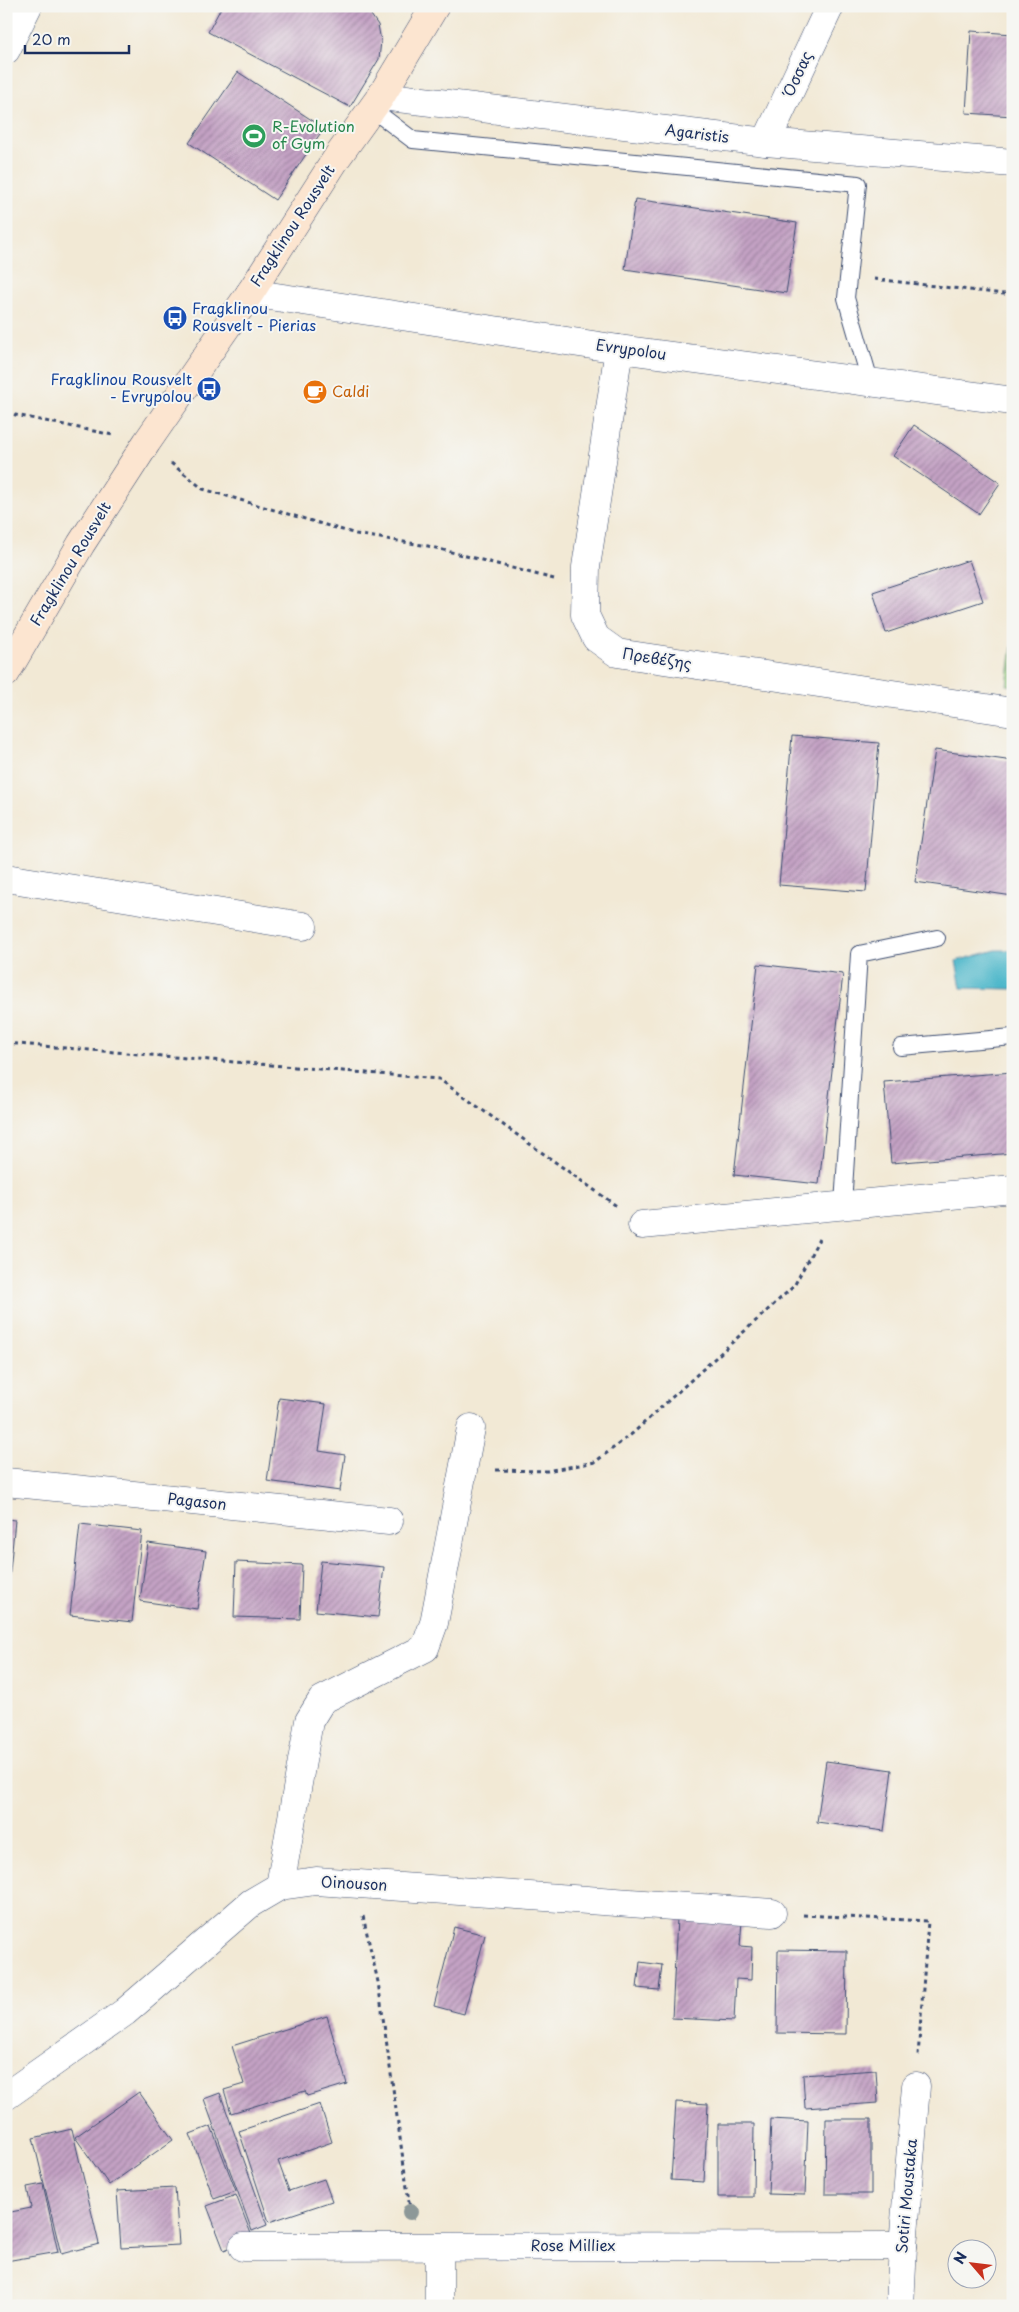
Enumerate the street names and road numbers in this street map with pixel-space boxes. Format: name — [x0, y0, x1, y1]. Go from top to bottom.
street label: Όσσας — [775, 47, 817, 102]
street label: Agaristis — [664, 117, 730, 148]
street label: Fragklinou Rousvelt — [244, 160, 340, 291]
street label: Evrypolou — [594, 332, 668, 365]
street label: Fragklinou Rousvelt — [23, 497, 116, 630]
street label: Πρεβέζης — [621, 641, 694, 674]
street label: Pagason — [167, 1486, 228, 1515]
street label: Oinouson — [320, 1869, 388, 1896]
street label: Sotiri Moustaka — [889, 2137, 922, 2254]
street label: Rose Milliex — [531, 2233, 616, 2256]

